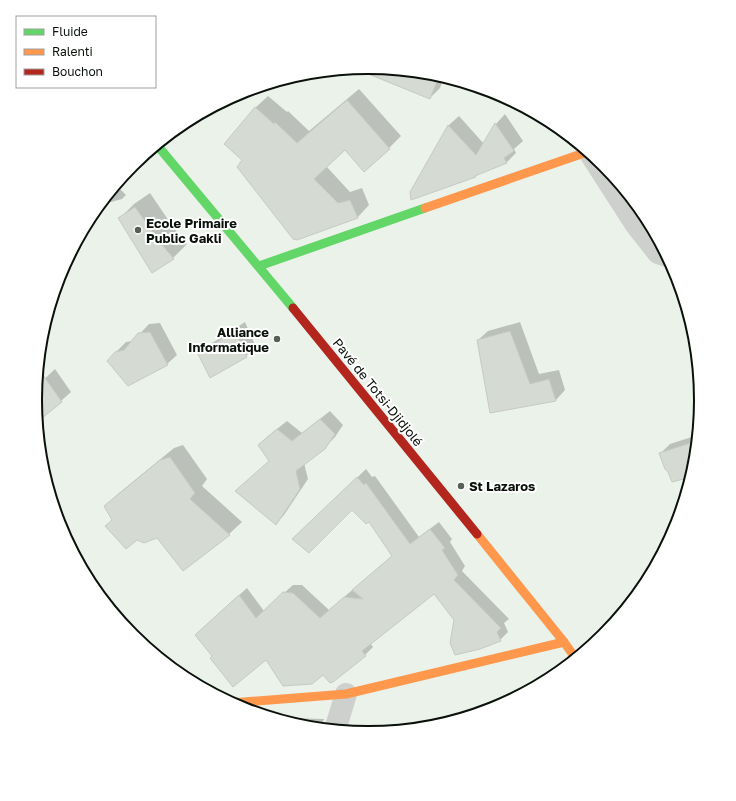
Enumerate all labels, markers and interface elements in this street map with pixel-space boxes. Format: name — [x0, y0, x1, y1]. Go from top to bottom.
legend — [16, 16, 156, 88]
text: Fluide — [52, 24, 88, 39]
text: Ralenti — [52, 44, 93, 59]
text: Bouchon — [52, 64, 103, 79]
place label: Ecole Primaire Public Gakli — [146, 215, 237, 246]
marker: Ecole Primaire Public Gakli — [133, 225, 143, 235]
place label: Alliance Informatique — [188, 324, 269, 355]
marker: Alliance Informatique — [272, 334, 282, 344]
street label: Pavé de Totsi-Djidjolé — [330, 335, 426, 449]
place label: St Lazaros — [469, 478, 535, 494]
marker: St Lazaros — [456, 481, 466, 491]

